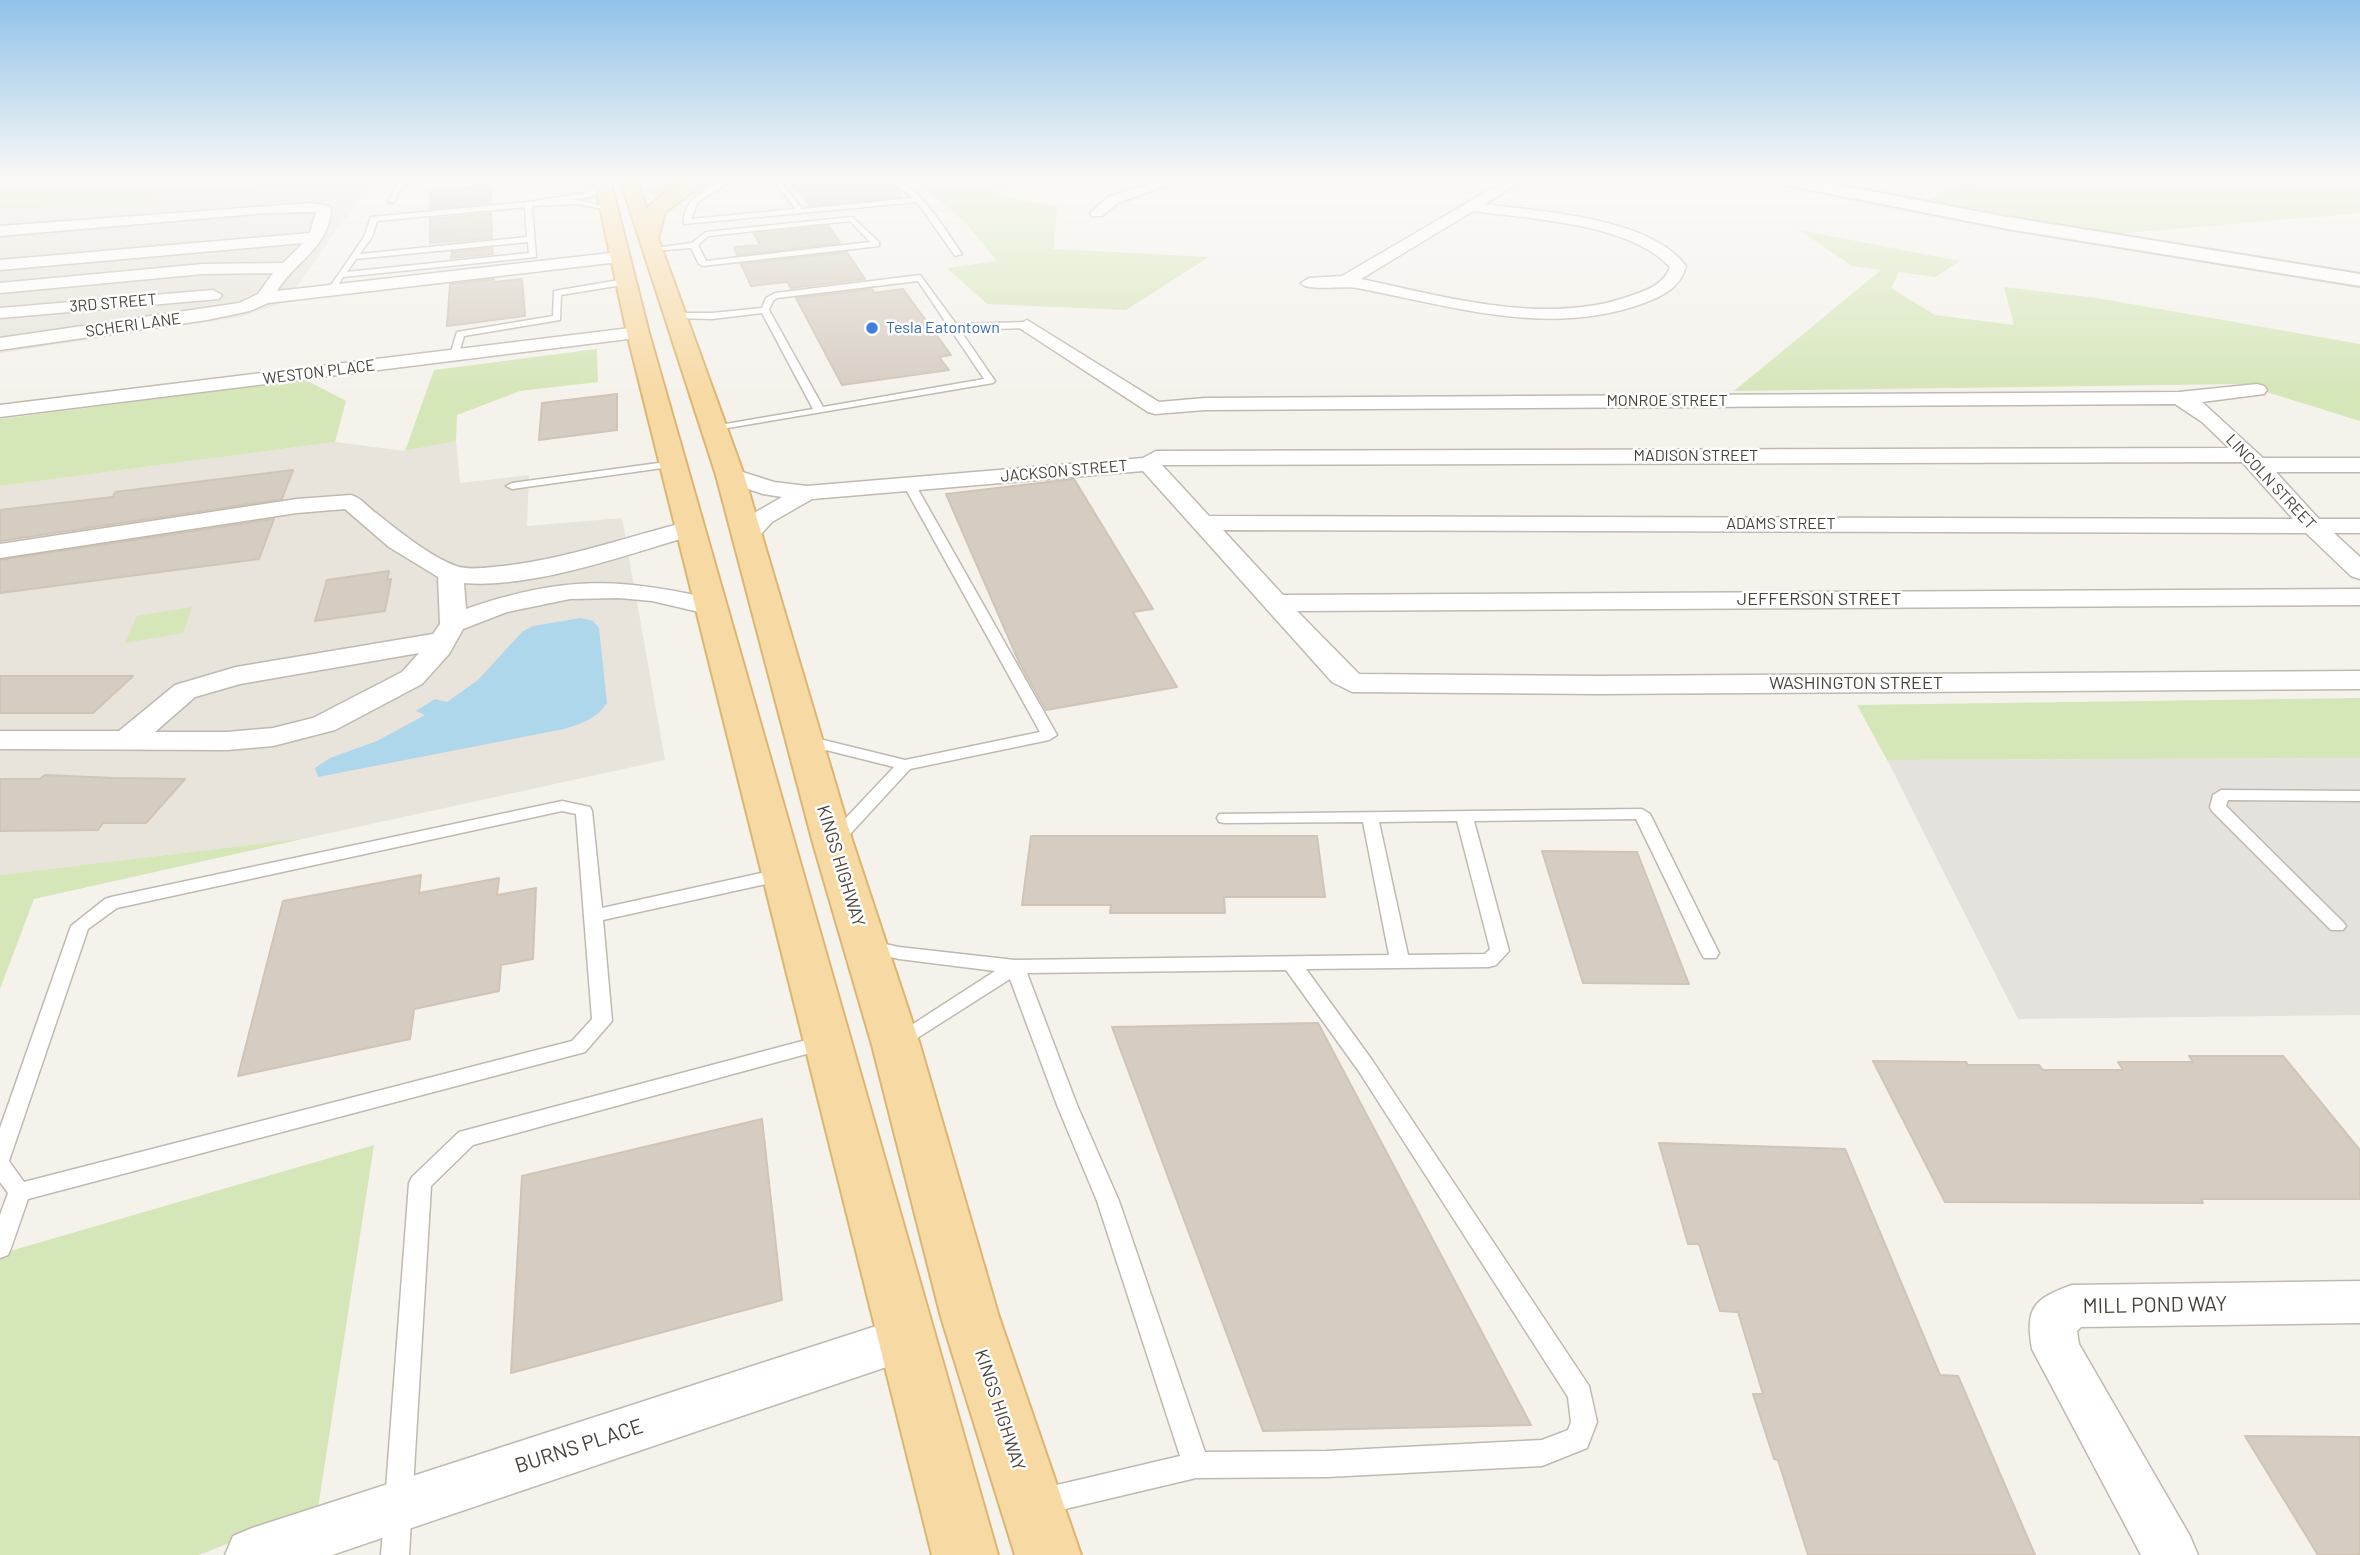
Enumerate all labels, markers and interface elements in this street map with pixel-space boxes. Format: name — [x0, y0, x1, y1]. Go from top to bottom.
street label: 3RD STREET — [69, 290, 157, 316]
street label: SCHERI LANE — [84, 309, 182, 341]
place label: Tesla Eatontown — [886, 318, 1000, 338]
marker: Tesla Eatontown — [864, 320, 880, 336]
street label: WESTON PLACE — [262, 356, 376, 388]
street label: MONROE STREET — [1606, 391, 1728, 411]
street label: LINCOLN STREET — [2222, 430, 2320, 534]
street label: MADISON STREET — [1634, 446, 1758, 466]
street label: JACKSON STREET — [1000, 456, 1128, 486]
street label: ADAMS STREET — [1726, 514, 1836, 534]
street label: JEFFERSON STREET — [1737, 588, 1901, 610]
street label: WASHINGTON STREET — [1769, 672, 1943, 694]
street label: KINGS HIGHWAY — [812, 803, 870, 929]
street label: MILL POND WAY — [2082, 1291, 2228, 1319]
street label: KINGS HIGHWAY — [970, 1347, 1030, 1473]
street label: BURNS PLACE — [512, 1413, 646, 1479]

